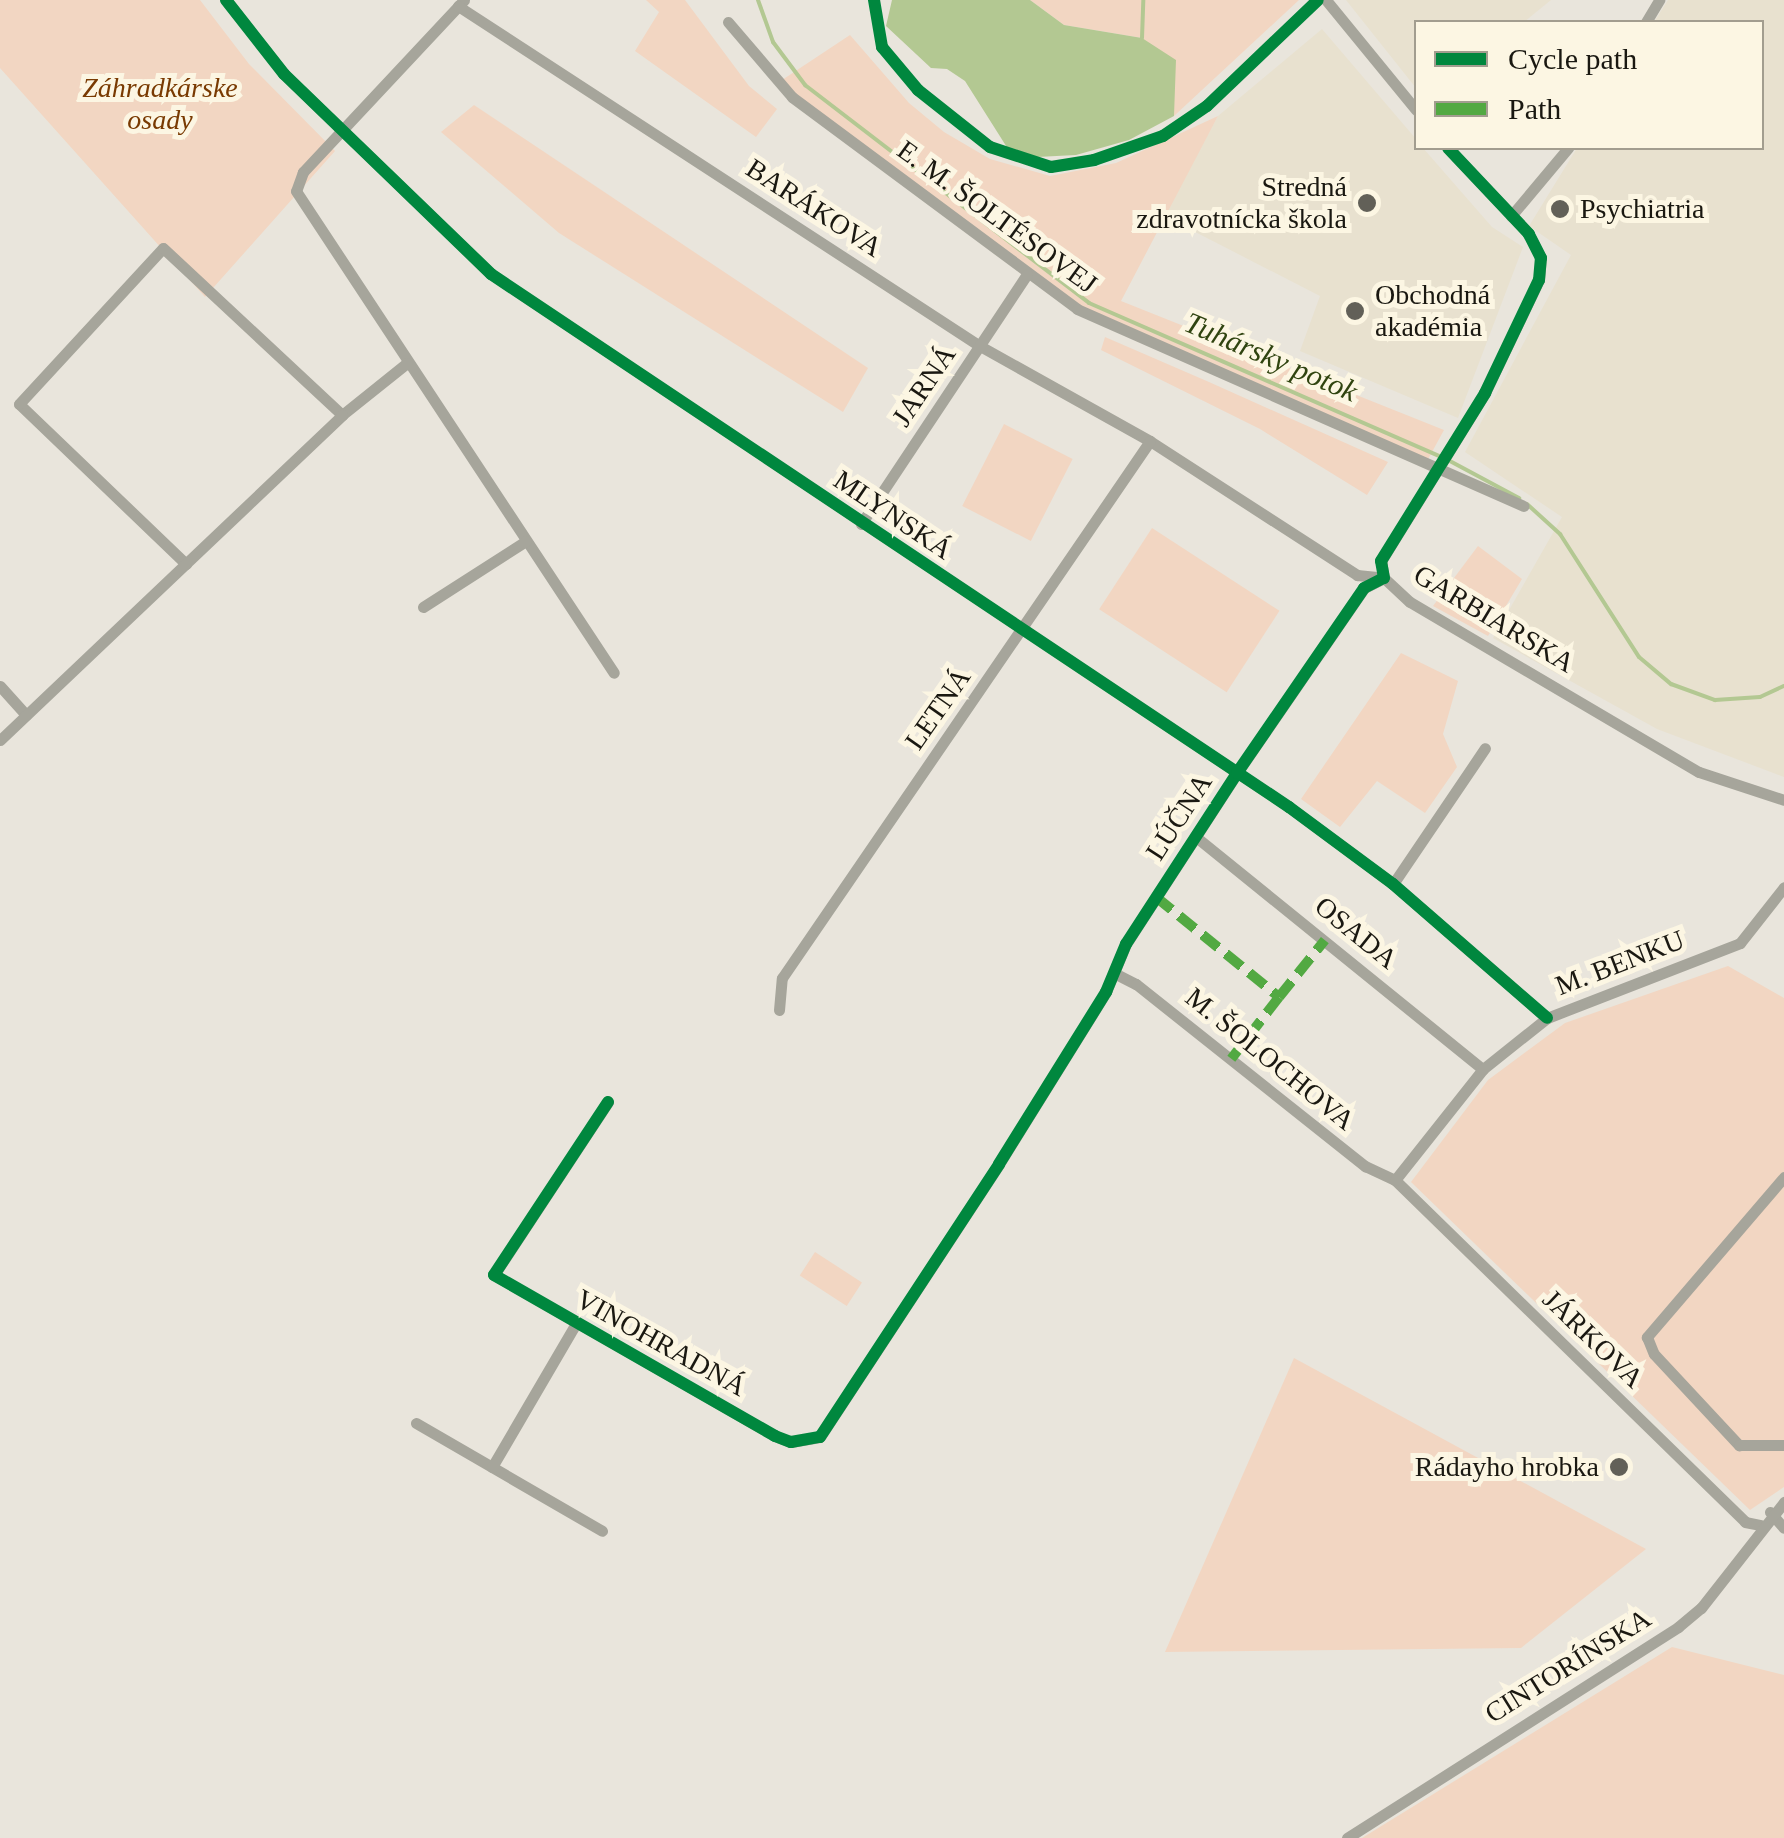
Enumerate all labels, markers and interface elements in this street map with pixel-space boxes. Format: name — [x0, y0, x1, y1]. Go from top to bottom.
legend — [1414, 20, 1764, 150]
text: Cycle path — [1508, 42, 1637, 75]
park label: Záhradkárske osady — [82, 71, 238, 137]
text: Path — [1508, 92, 1561, 125]
street label: E. M. ŠOLTÉSOVEJ — [891, 133, 1103, 301]
street label: BARÁKOVA — [740, 152, 888, 264]
place label: Stredná zdravotnícka škola — [1136, 170, 1347, 236]
marker: Stredná zdravotnícka škola — [1356, 192, 1378, 214]
place label: Psychiatria — [1580, 192, 1704, 226]
marker: Psychiatria — [1549, 198, 1571, 220]
place label: Obchodná akadémia — [1375, 278, 1490, 344]
marker: Obchodná akadémia — [1344, 300, 1366, 322]
water label: Tuhársky potok — [1179, 304, 1363, 410]
street label: JARNÁ — [885, 339, 963, 433]
street label: MLYNSKÁ — [827, 463, 959, 567]
street label: GARBIARSKA — [1407, 558, 1581, 680]
street label: LETNÁ — [898, 662, 978, 756]
street label: LÚČNA — [1139, 767, 1219, 867]
street label: OSADA — [1308, 890, 1404, 976]
street label: M. BENKU — [1551, 923, 1689, 1003]
street label: M. ŠOLOCHOVA — [1179, 981, 1361, 1137]
street label: VINOHRADNÁ — [570, 1282, 752, 1404]
street label: JÁRKOVA — [1536, 1283, 1650, 1395]
place label: Rádayho hrobka — [1415, 1450, 1599, 1484]
marker: Rádayho hrobka — [1608, 1456, 1630, 1478]
street label: CINTORÍNSKA — [1479, 1602, 1657, 1730]

